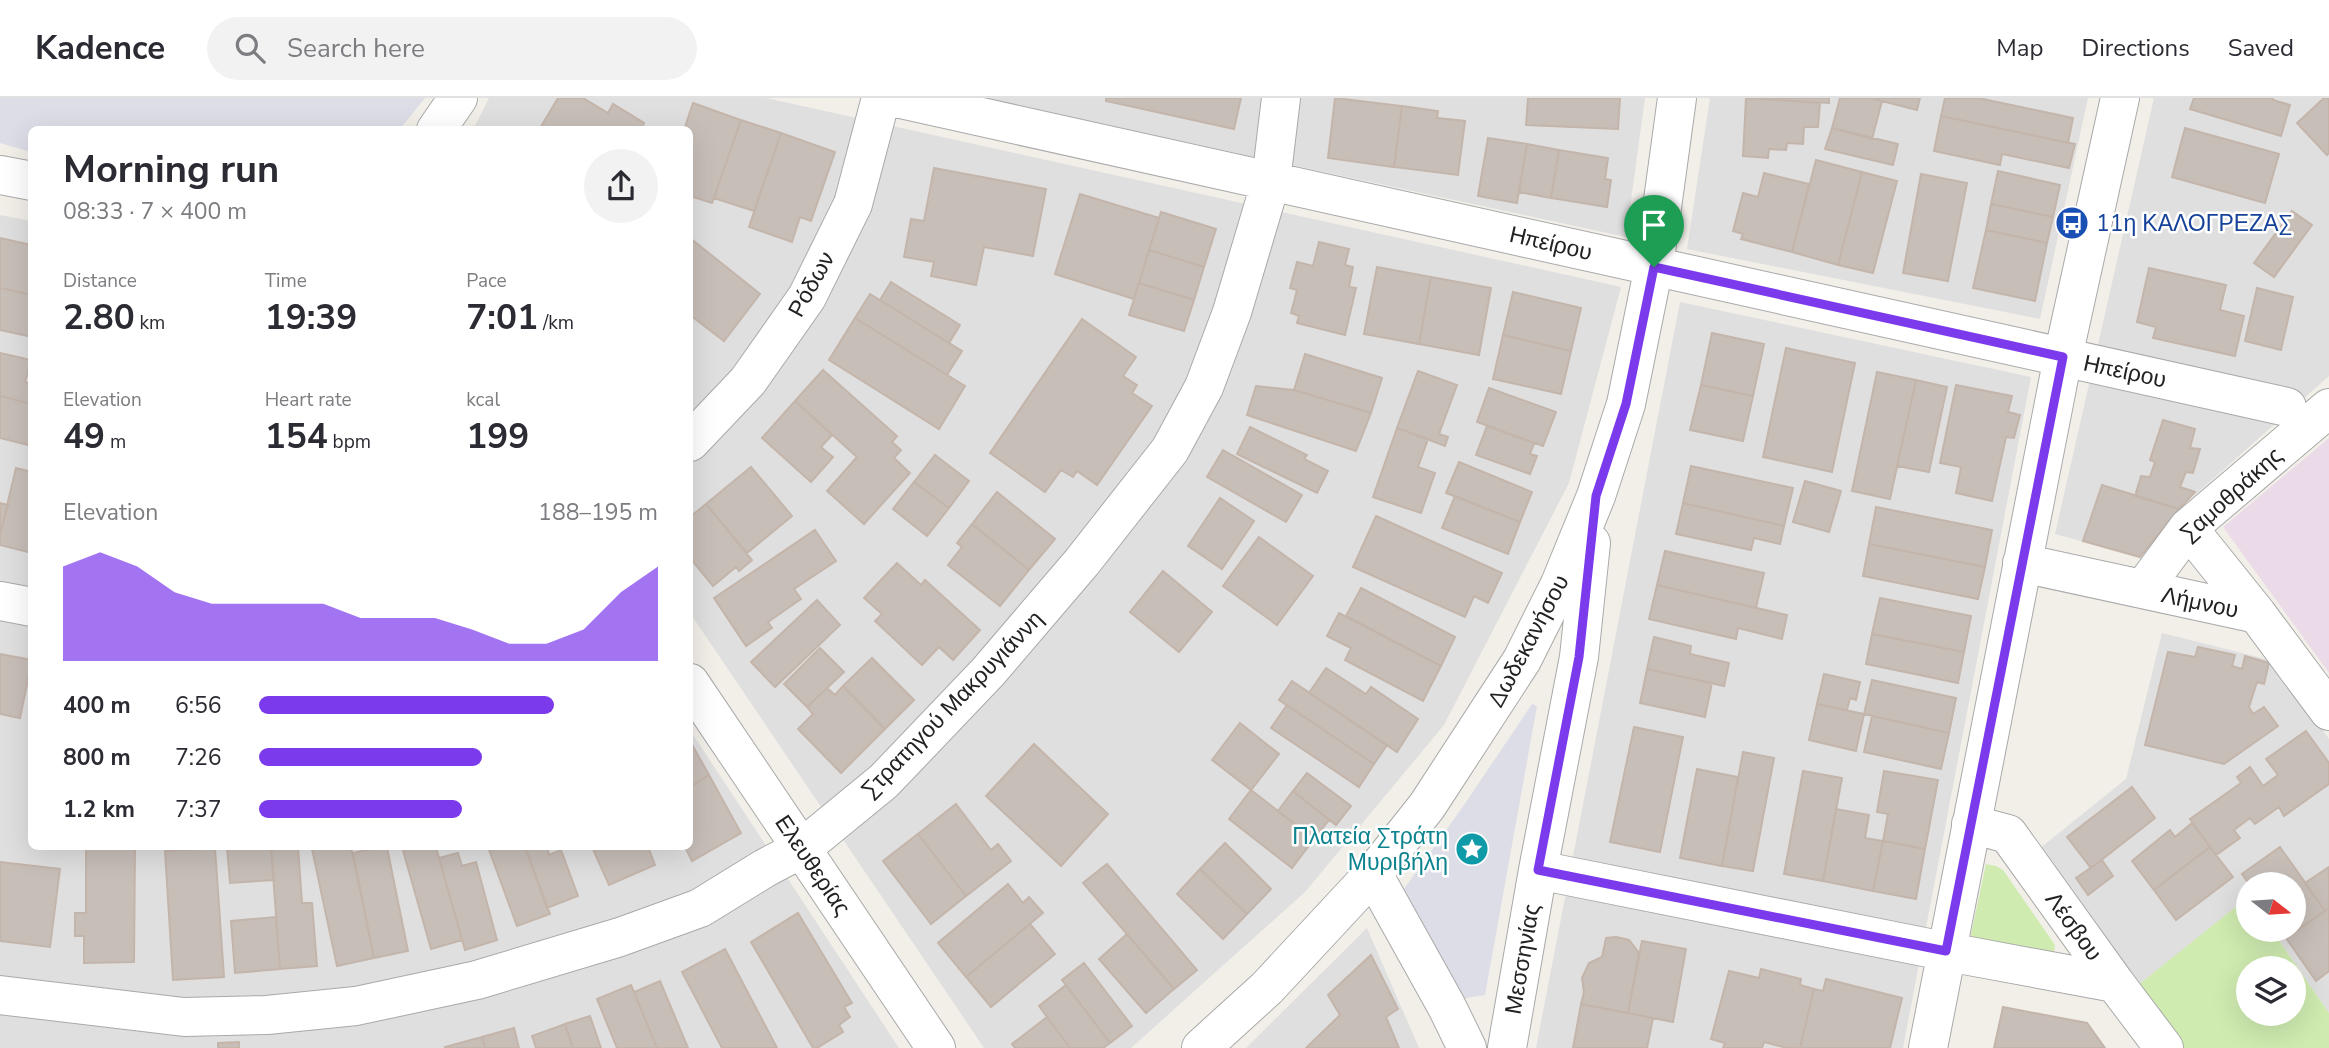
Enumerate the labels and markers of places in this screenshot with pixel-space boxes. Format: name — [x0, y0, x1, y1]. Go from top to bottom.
pin — [1624, 195, 1684, 267]
bus stop icon: 11η ΚΑΛΟΓΡΕΖΑΣ — [2053, 204, 2091, 242]
place label: 11η ΚΑΛΟΓΡΕΖΑΣ — [2096, 208, 2292, 239]
place label: Πλατεία Στράτη Μυριβήλη — [1292, 821, 1448, 878]
place icon: Πλατεία Στράτη Μυριβήλη — [1453, 830, 1491, 868]

